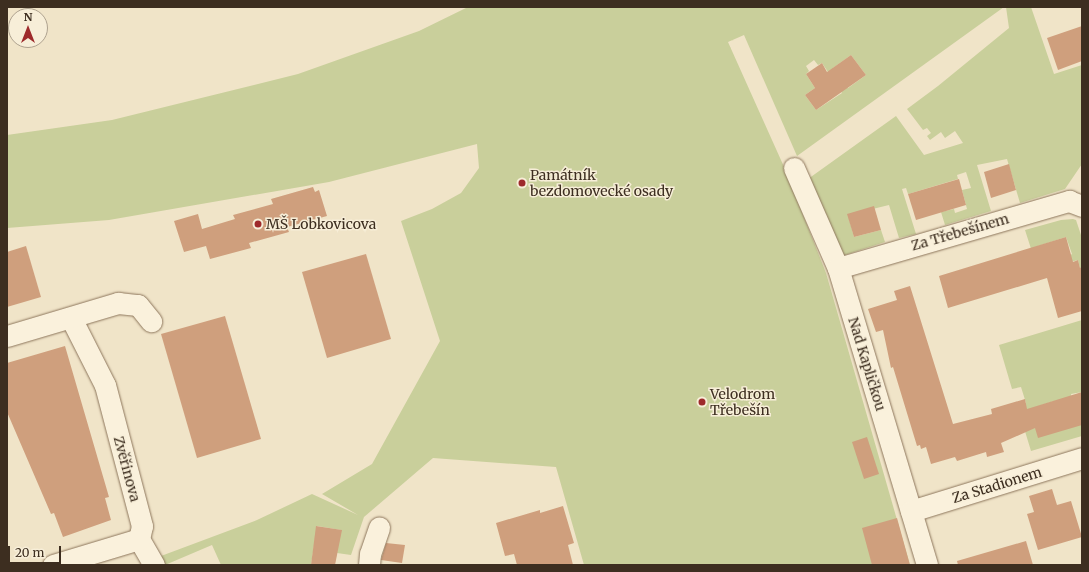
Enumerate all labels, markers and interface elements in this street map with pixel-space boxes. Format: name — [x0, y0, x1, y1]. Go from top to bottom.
north arrow — [8, 8, 48, 48]
text: N — [24, 10, 32, 24]
place label: Památník bezdomovecké osady — [530, 167, 673, 200]
marker: Památník bezdomovecké osady — [517, 178, 527, 188]
street label: Za Třebešínem — [909, 210, 1011, 254]
place label: MŠ Lobkovicova — [266, 216, 376, 232]
marker: MŠ Lobkovicova — [253, 219, 263, 229]
street label: Nad Kapličkou — [845, 315, 889, 413]
place label: Velodrom Třebešín — [710, 386, 775, 418]
marker: Velodrom Třebešín — [697, 397, 707, 407]
street label: Zvěřinova — [110, 434, 144, 504]
street label: Za Stadionem — [950, 463, 1044, 507]
scale bar — [10, 538, 63, 564]
text: 20 m — [15, 545, 44, 560]

